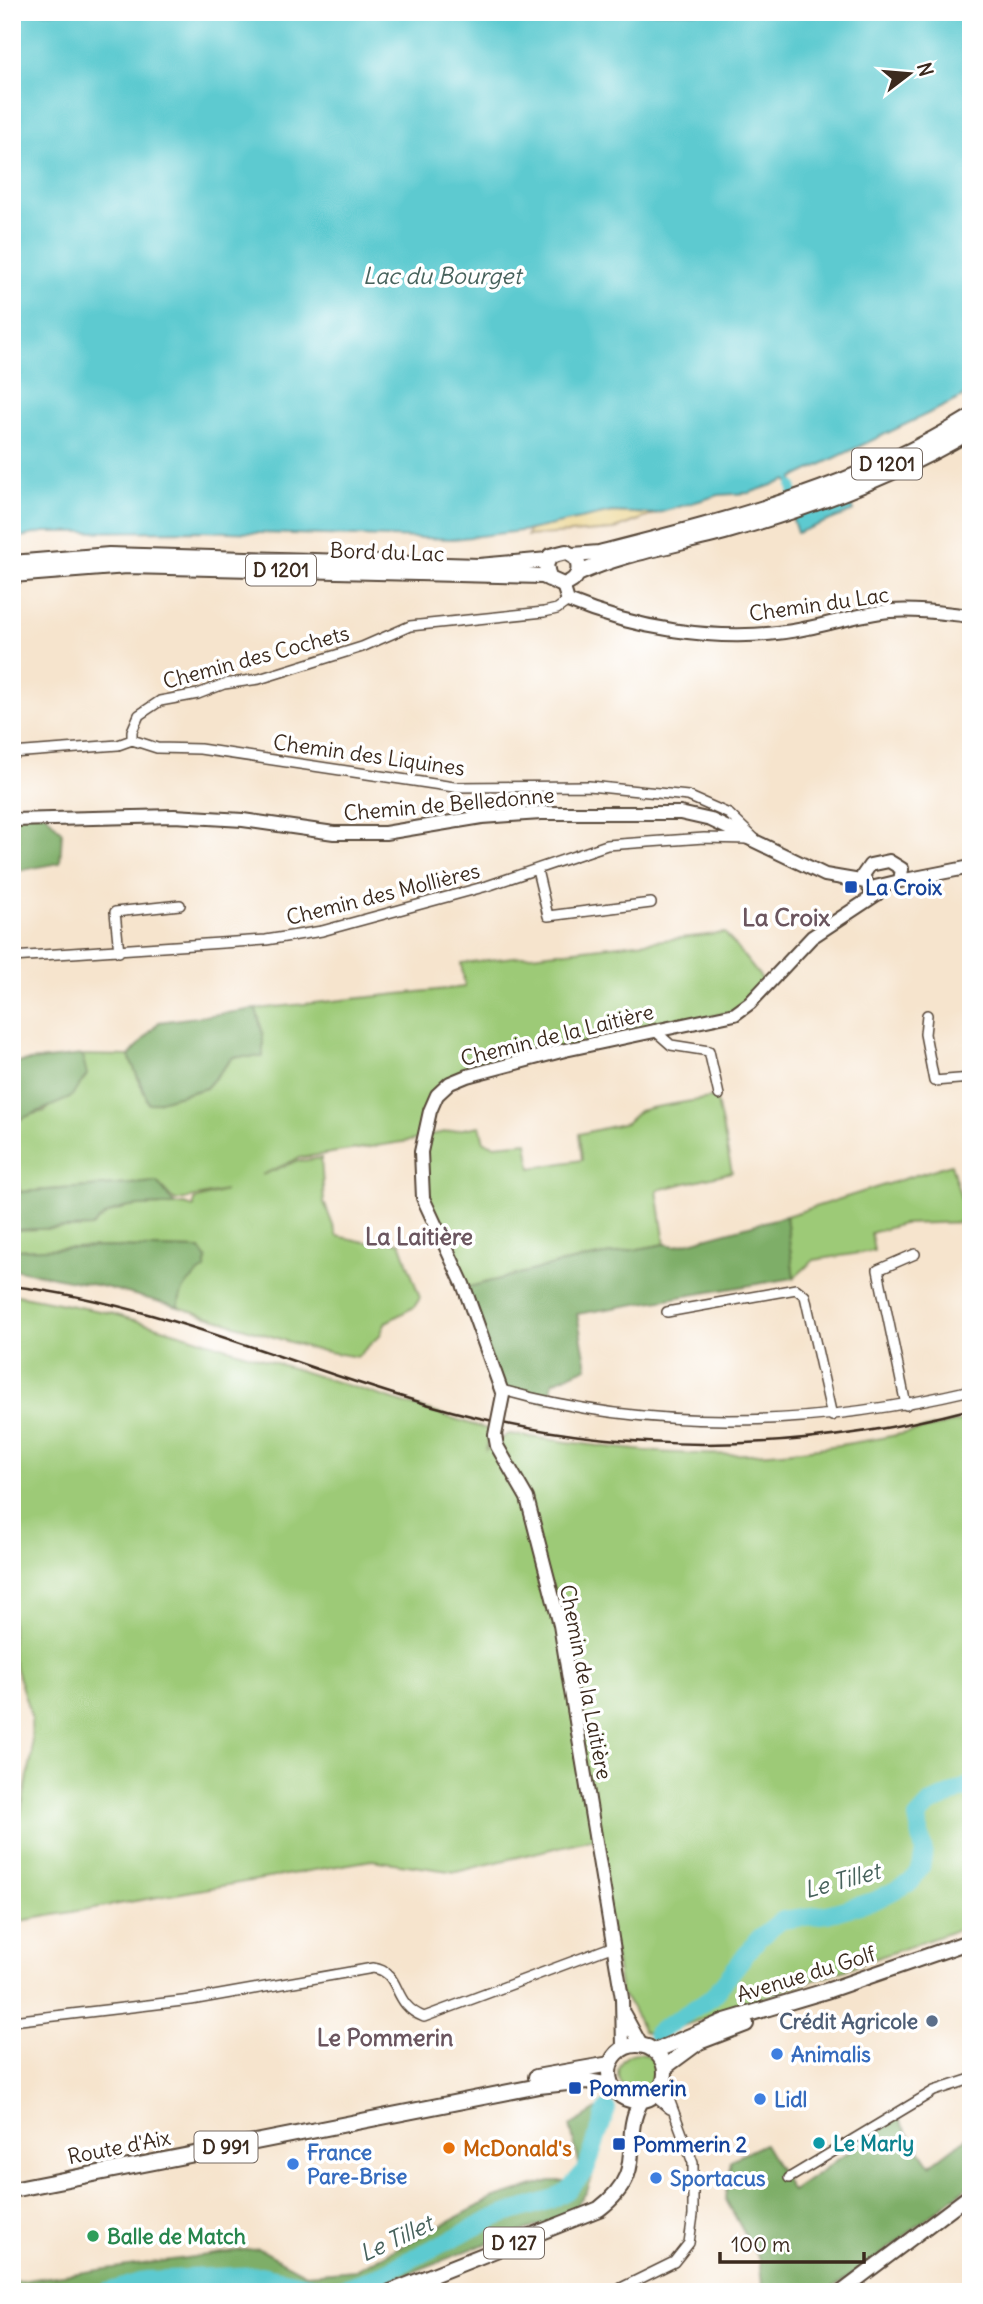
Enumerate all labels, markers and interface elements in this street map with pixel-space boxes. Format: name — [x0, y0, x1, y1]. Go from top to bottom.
north arrow — [874, 38, 944, 108]
text: N — [912, 60, 939, 79]
water label: Lac du Bourget — [363, 261, 524, 290]
road number: D 1201 — [852, 449, 922, 480]
street label: Bord du Lac — [329, 537, 445, 567]
road number: D 1201 — [246, 554, 316, 586]
street label: Chemin du Lac — [747, 581, 891, 627]
street label: Chemin des Cochets — [160, 619, 352, 695]
street label: Chemin des Liquines — [271, 728, 467, 782]
street label: Chemin de Belledonne — [342, 781, 556, 827]
street label: Chemin des Mollières — [283, 857, 483, 931]
place label: La Croix — [865, 874, 943, 901]
marker: La Croix — [843, 879, 859, 895]
district label: La Croix — [742, 902, 830, 932]
street label: Chemin de la Laitière — [458, 998, 656, 1072]
district label: La Laitière — [365, 1222, 473, 1251]
street label: Chemin de la Laitière — [554, 1582, 618, 1782]
water label: Le Tillet — [801, 1855, 886, 1904]
street label: Avenue du Golf — [733, 1940, 880, 2008]
place label: Crédit Agricole — [779, 2008, 918, 2035]
marker: Crédit Agricole — [924, 2013, 940, 2029]
district label: Le Pommerin — [317, 2023, 453, 2052]
place label: Animalis — [791, 2041, 871, 2068]
marker: Animalis — [769, 2046, 785, 2062]
place label: Pommerin — [589, 2075, 687, 2102]
marker: Pommerin — [567, 2080, 583, 2096]
place label: Lidl — [774, 2086, 807, 2113]
marker: Lidl — [752, 2091, 768, 2107]
street label: Route d'Aix — [65, 2124, 173, 2170]
place label: Le Marly — [833, 2130, 914, 2157]
place label: Pommerin 2 — [633, 2131, 748, 2158]
road number: D 991 — [194, 2132, 258, 2162]
place label: McDonald's — [463, 2135, 572, 2162]
marker: Le Marly — [811, 2135, 827, 2151]
marker: Pommerin 2 — [611, 2136, 627, 2152]
place label: France Pare-Brise — [307, 2139, 407, 2190]
marker: McDonald's — [441, 2140, 457, 2156]
marker: France Pare-Brise — [285, 2156, 301, 2172]
place label: Sportacus — [670, 2165, 766, 2192]
marker: Sportacus — [648, 2170, 664, 2186]
water label: Le Tillet — [355, 2207, 440, 2267]
scale bar — [720, 2220, 864, 2264]
place label: Balle de Match — [107, 2223, 246, 2250]
marker: Balle de Match — [85, 2228, 101, 2244]
road number: D 127 — [484, 2228, 544, 2258]
text: 100 m — [731, 2231, 790, 2258]

